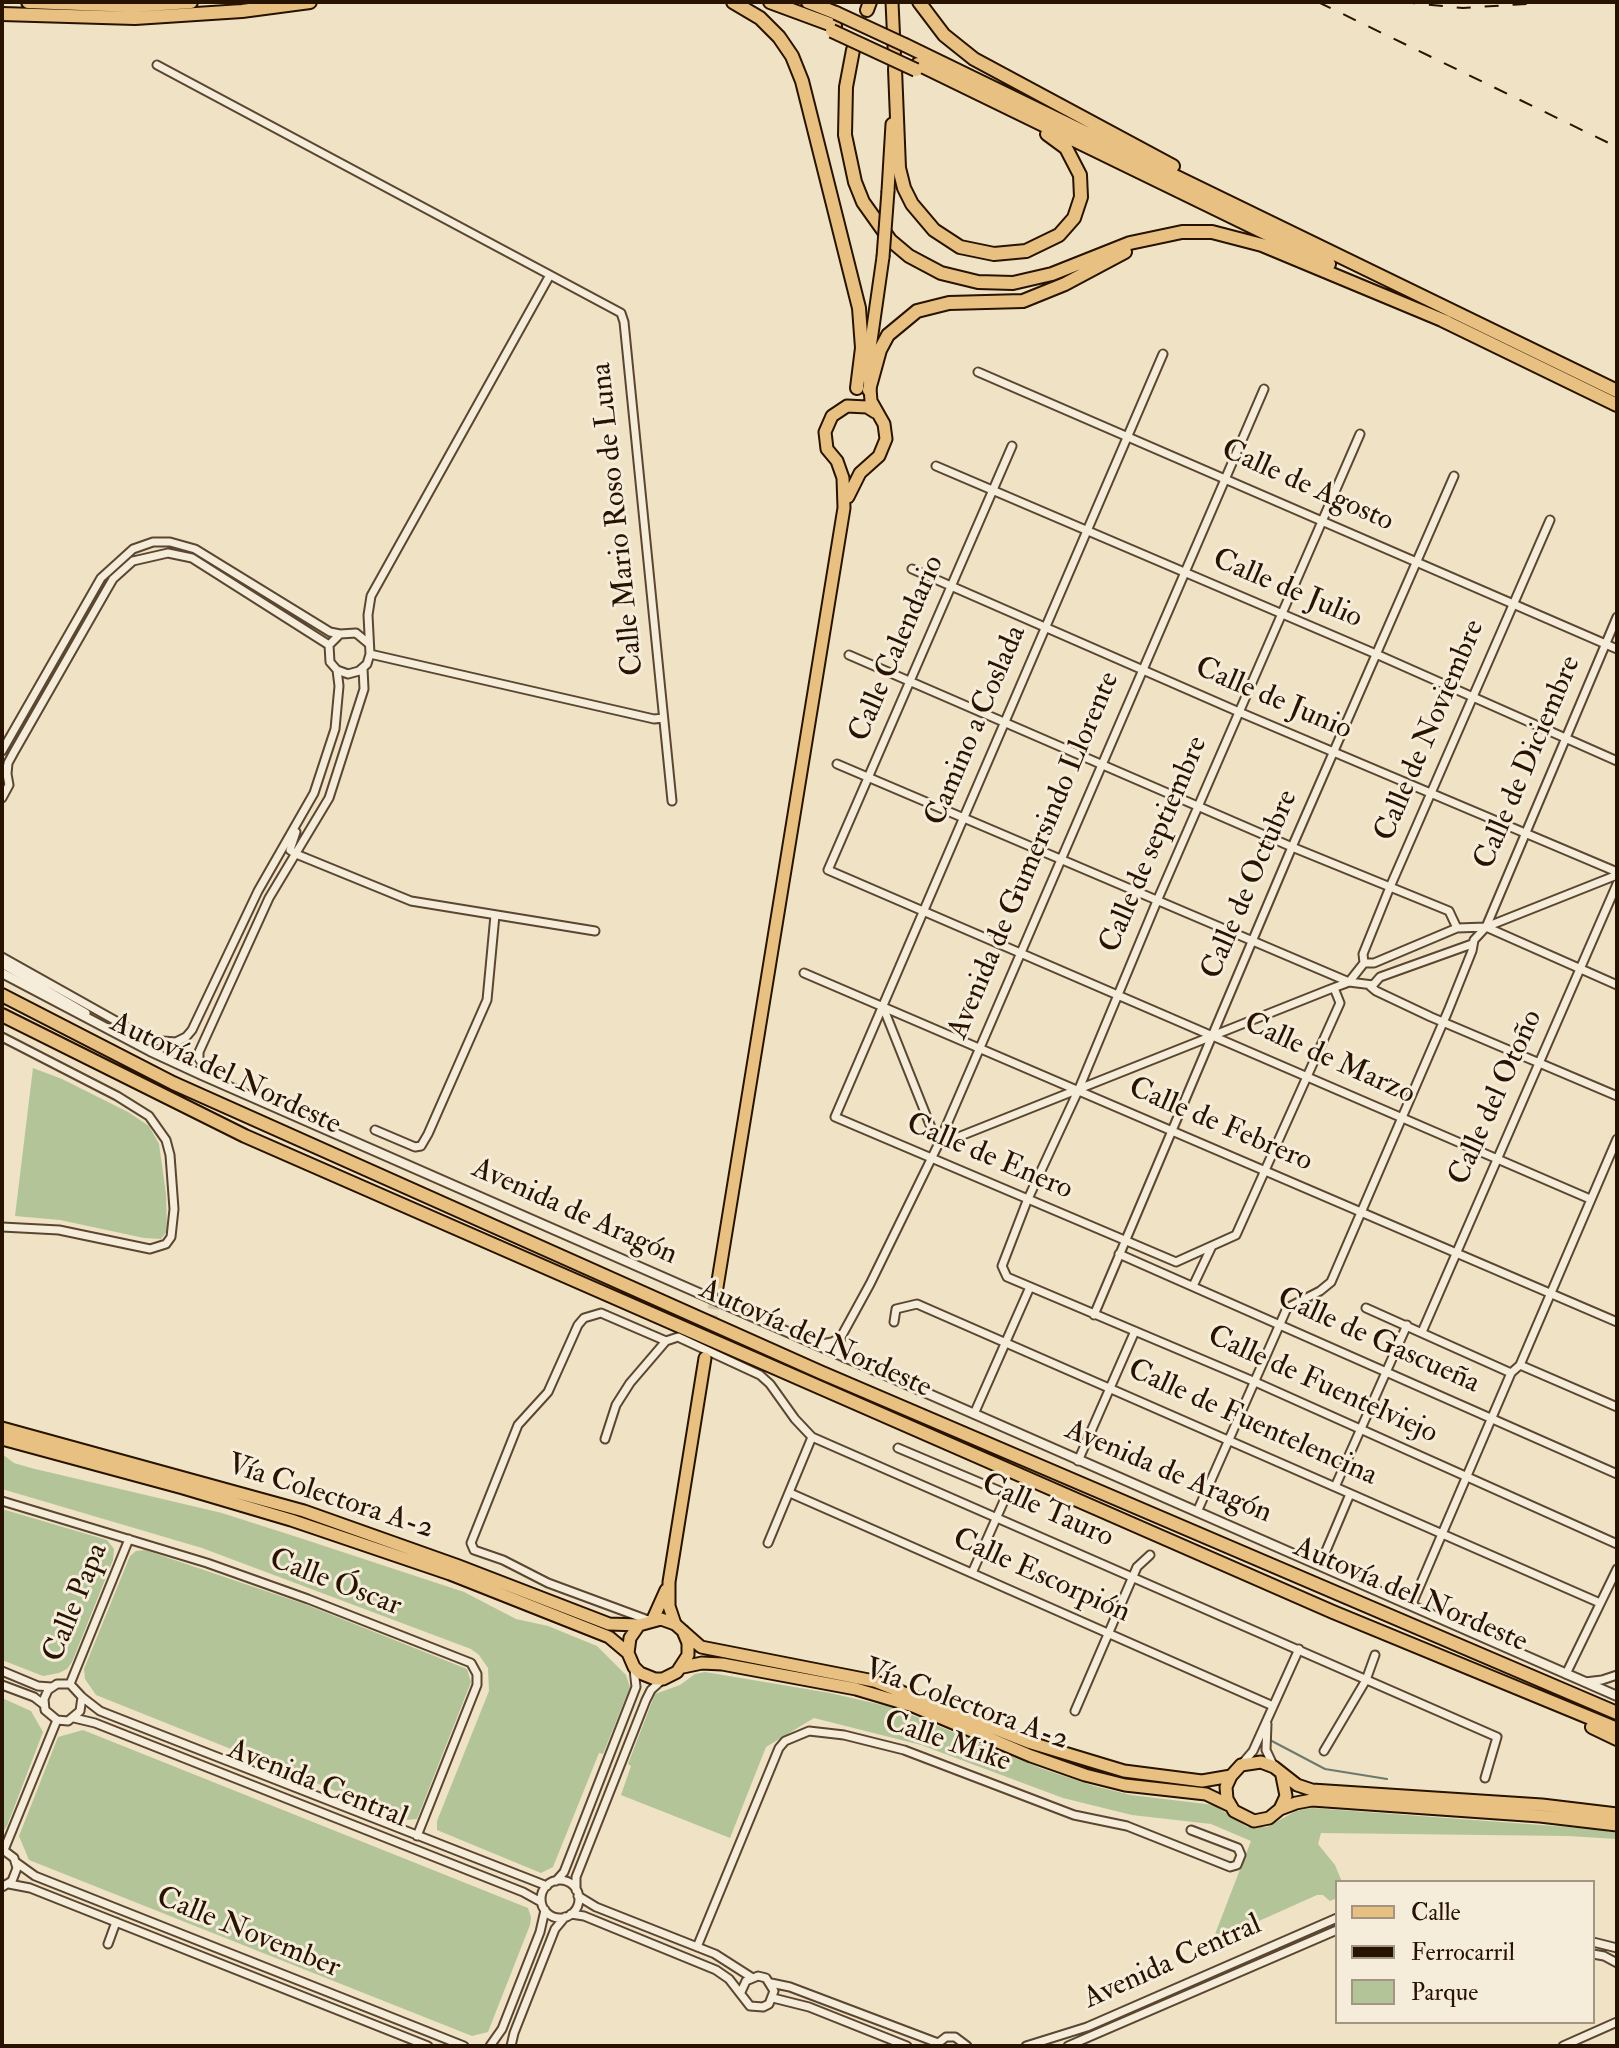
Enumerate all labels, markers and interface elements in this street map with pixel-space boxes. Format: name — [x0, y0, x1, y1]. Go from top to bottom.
street label: Calle Mario Roso de Luna — [585, 361, 653, 677]
street label: Calle de Agosto — [1215, 433, 1399, 541]
street label: Calle de Julio — [1207, 542, 1367, 638]
street label: Calle Calendario — [843, 551, 953, 747]
street label: Calle de Noviembre — [1368, 615, 1494, 847]
street label: Camino a Coslada — [919, 620, 1035, 832]
street label: Calle de Junio — [1189, 651, 1357, 749]
street label: Calle de Diciembre — [1468, 651, 1590, 875]
street label: Avenida de Gumersindo Llorente — [941, 667, 1129, 1045]
street label: Calle de septiembre — [1093, 731, 1217, 959]
street label: Calle de Octubre — [1195, 785, 1307, 985]
street label: Calle del Otoño — [1442, 1005, 1552, 1191]
street label: Autovía del Nordeste — [104, 1006, 346, 1144]
street label: Calle de Marzo — [1238, 1006, 1420, 1114]
street label: Calle de Febrero — [1123, 1071, 1317, 1181]
street label: Calle de Enero — [900, 1107, 1078, 1209]
street label: Avenida de Aragón — [466, 1152, 682, 1274]
street label: Autovía del Nordeste — [693, 1273, 937, 1407]
street label: Calle de Gascueña — [1271, 1281, 1485, 1403]
street label: Calle de Fuentelviejo — [1201, 1319, 1443, 1453]
street label: Calle de Fuentelencina — [1122, 1353, 1382, 1495]
street label: Avenida de Aragón — [1059, 1413, 1277, 1533]
street label: Vía Colectora A-2 — [222, 1448, 438, 1548]
street label: Calle Tauro — [975, 1467, 1119, 1557]
street label: Calle Escorpión — [947, 1522, 1135, 1632]
street label: Autovía del Nordeste — [1288, 1530, 1532, 1662]
street label: Calle Papa — [37, 1538, 117, 1668]
street label: Calle Óscar — [264, 1542, 406, 1626]
street label: Vía Colectora A-2 — [859, 1652, 1073, 1760]
street label: Calle Mike — [879, 1705, 1015, 1781]
street label: Avenida Central — [222, 1733, 412, 1837]
legend — [1335, 1880, 1595, 2024]
street label: Calle November — [151, 1881, 345, 1987]
text: Calle — [1411, 1897, 1461, 1928]
street label: Avenida Central — [1078, 1908, 1268, 2018]
text: Ferrocarril — [1411, 1937, 1515, 1968]
text: Parque — [1411, 1977, 1478, 2008]

